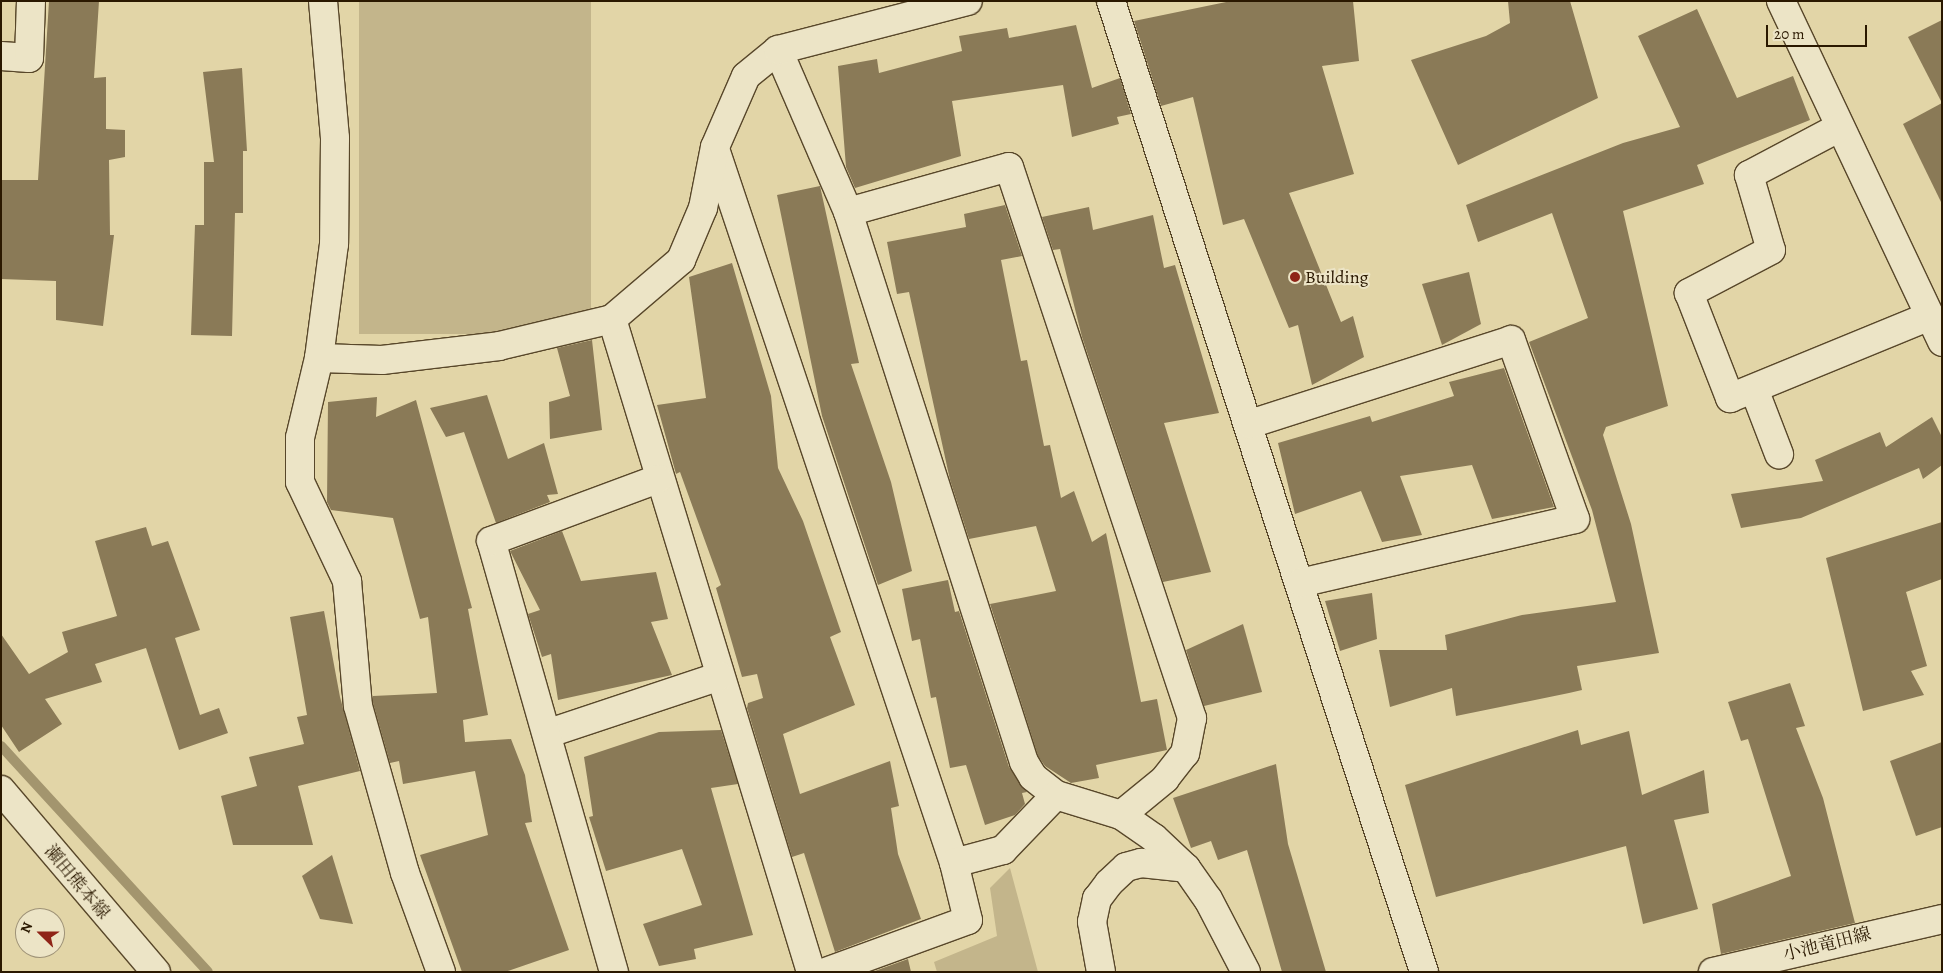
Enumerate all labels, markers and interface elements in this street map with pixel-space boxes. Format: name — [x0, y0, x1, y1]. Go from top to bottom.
scale bar — [1768, 15, 1869, 47]
text: 20 m — [1774, 24, 1805, 44]
place label: Building — [1305, 266, 1369, 288]
marker: Building — [1289, 271, 1301, 283]
street label: 瀬田熊本線 — [40, 841, 114, 923]
north arrow — [15, 908, 65, 958]
text: N — [16, 919, 37, 936]
street label: 小池竜田線 — [1781, 923, 1873, 965]

